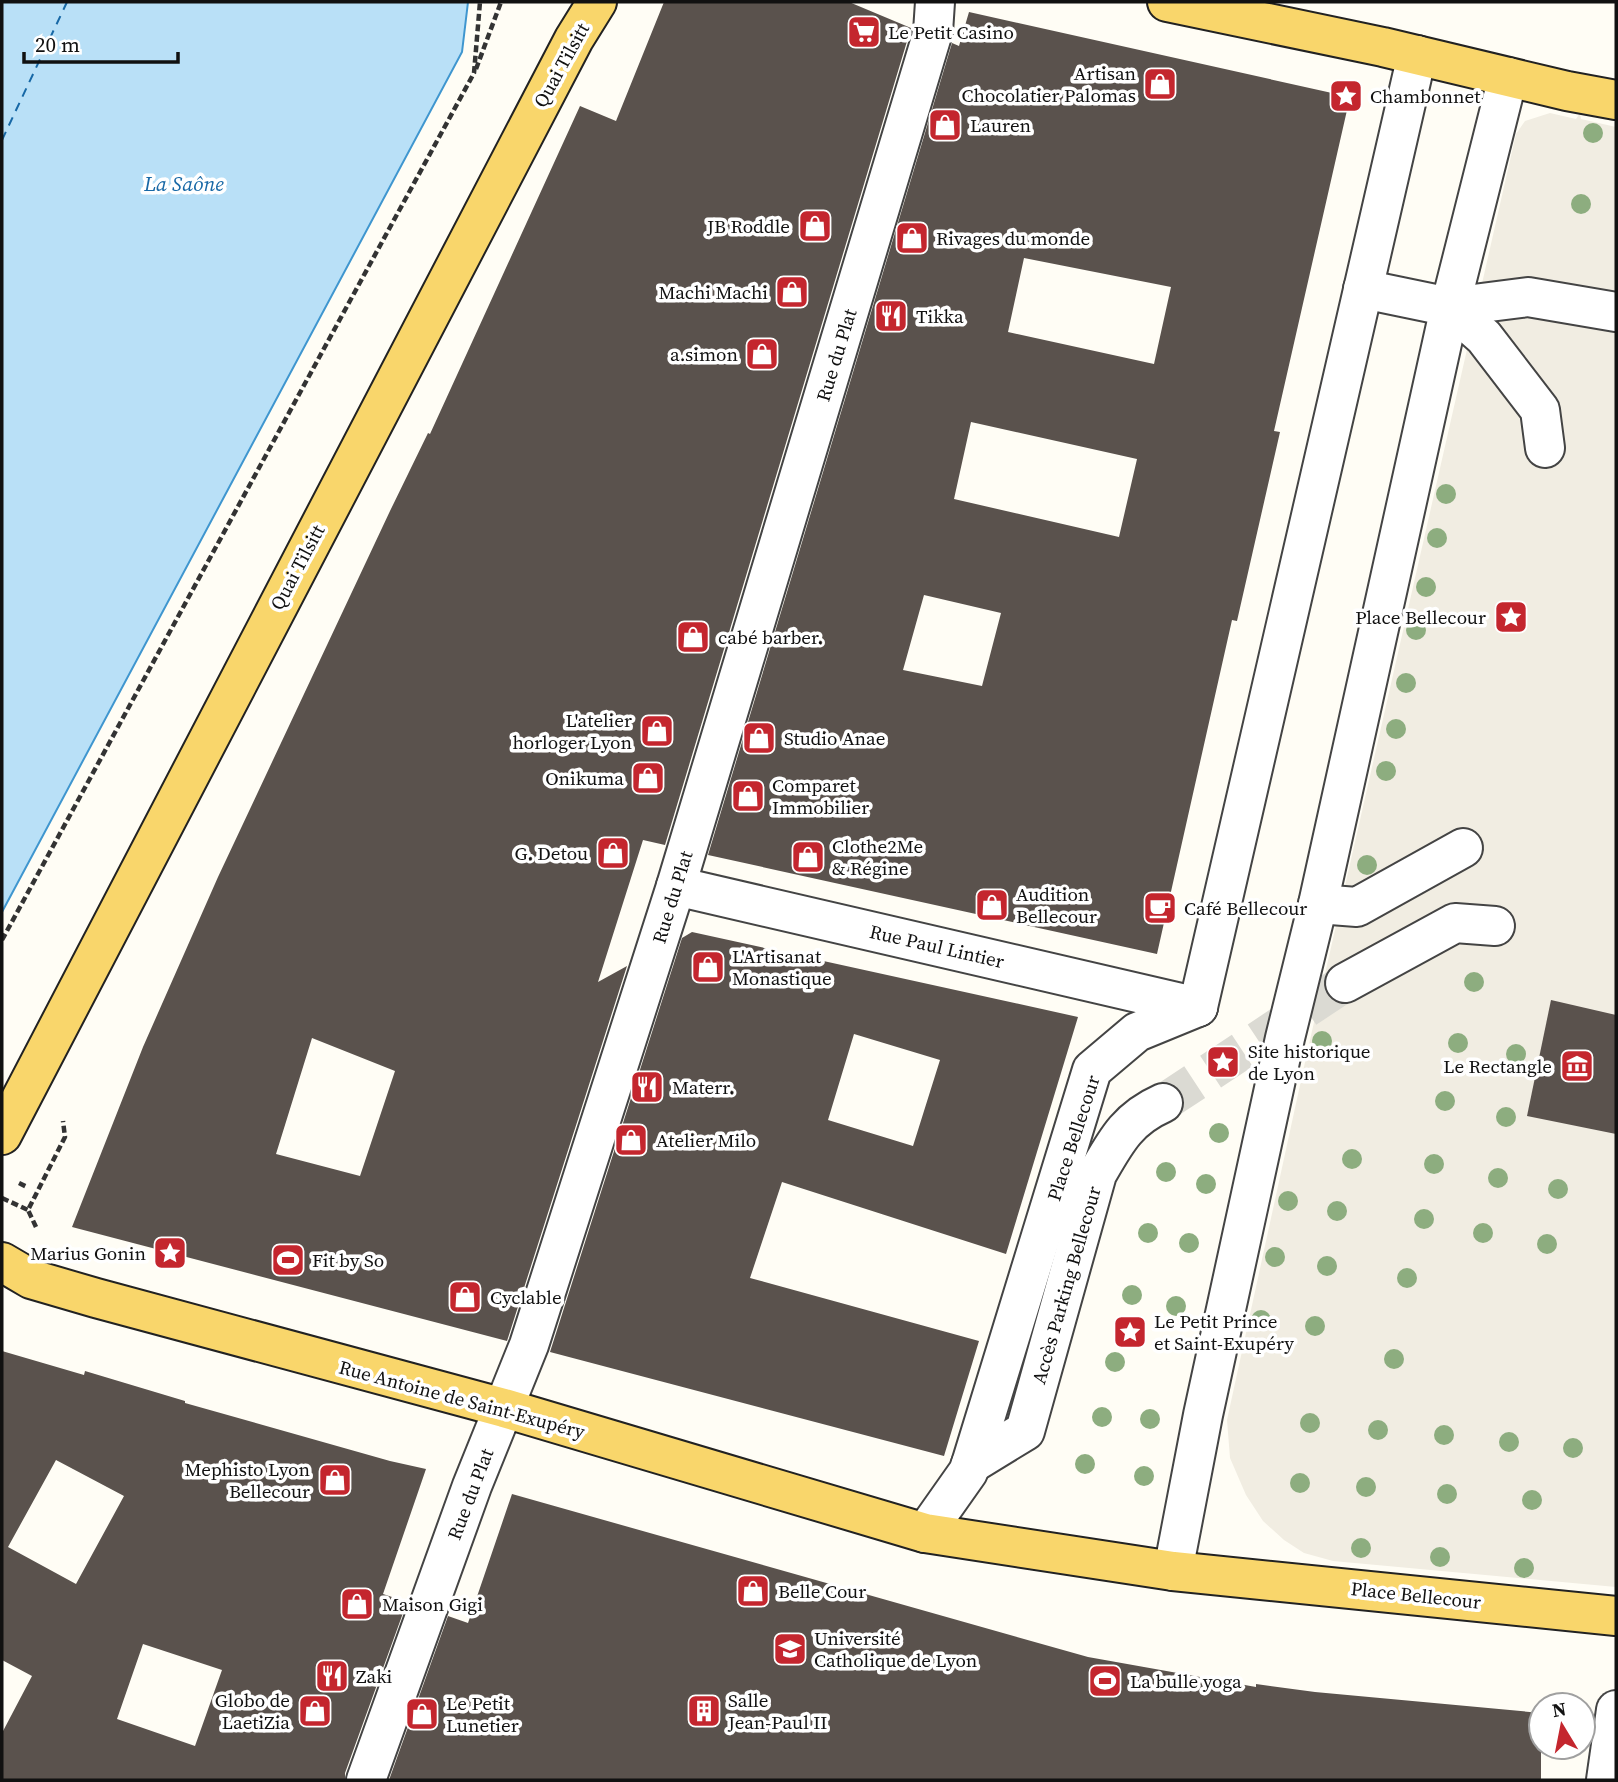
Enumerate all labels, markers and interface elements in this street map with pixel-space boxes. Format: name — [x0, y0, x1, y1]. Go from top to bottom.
supermarket icon: Le Petit Casino — [845, 13, 883, 51]
street label: Quai Tilsitt — [527, 17, 595, 112]
place label: Le Petit Casino — [888, 19, 1014, 45]
scale bar — [24, 21, 178, 65]
text: 20 m — [35, 30, 80, 59]
place label: Artisan Chocolatier Palomas — [962, 60, 1136, 108]
shop icon: Artisan Chocolatier Palomas — [1141, 65, 1179, 103]
place icon: Chambonnet — [1327, 77, 1365, 115]
place label: Chambonnet — [1370, 83, 1481, 109]
shop icon: Lauren — [926, 106, 964, 144]
place label: Lauren — [970, 112, 1031, 138]
water label: La Saône — [143, 169, 224, 198]
shop icon: JB Roddle — [796, 207, 834, 245]
place label: JB Roddle — [706, 213, 790, 239]
shop icon: Rivages du monde — [893, 219, 931, 257]
place label: Rivages du monde — [936, 225, 1090, 251]
shop icon: Machi Machi — [773, 273, 811, 311]
place label: Machi Machi — [658, 279, 768, 305]
restaurant icon: Tikka — [872, 297, 910, 335]
place label: Tikka — [916, 303, 964, 329]
street label: Rue du Plat — [810, 305, 863, 405]
shop icon: a.simon — [743, 335, 781, 373]
place label: a.simon — [670, 341, 738, 367]
street label: Quai Tilsitt — [264, 519, 331, 614]
place icon: Place Bellecour — [1492, 598, 1530, 636]
place label: Place Bellecour — [1355, 604, 1486, 630]
shop icon: cabé barber. — [674, 618, 712, 656]
place label: cabé barber. — [718, 624, 823, 650]
place label: L'atelier horloger Lyon — [512, 707, 632, 755]
shop icon: L'atelier horloger Lyon — [638, 712, 676, 750]
shop icon: Studio Anae — [740, 719, 778, 757]
place label: Studio Anae — [784, 725, 885, 751]
shop icon: Onikuma — [629, 759, 667, 797]
place label: Onikuma — [545, 765, 624, 791]
place label: Comparet Immobilier — [772, 772, 869, 820]
shop icon: Comparet Immobilier — [729, 777, 767, 815]
place label: Clothe2Me & Régine — [832, 833, 923, 881]
shop icon: G. Detou — [594, 834, 632, 872]
shop icon: Clothe2Me & Régine — [789, 838, 827, 876]
place label: G. Detou — [514, 840, 588, 866]
street label: Rue du Plat — [646, 847, 699, 947]
place label: Audition Bellecour — [1016, 881, 1097, 929]
shop icon: Audition Bellecour — [973, 886, 1011, 924]
cafe icon: Café Bellecour — [1141, 889, 1179, 927]
place label: Café Bellecour — [1184, 895, 1307, 921]
street label: Rue Paul Lintier — [867, 918, 1007, 974]
place label: L'Artisanat Monastique — [732, 943, 832, 991]
shop icon: L'Artisanat Monastique — [689, 948, 727, 986]
place label: Site historique de Lyon — [1248, 1038, 1370, 1086]
place icon: Site historique de Lyon — [1204, 1043, 1242, 1081]
museum icon: Le Rectangle — [1558, 1047, 1596, 1085]
place label: Le Rectangle — [1443, 1053, 1552, 1079]
restaurant icon: Materr. — [628, 1068, 666, 1106]
street label: Place Bellecour — [1040, 1072, 1106, 1204]
place label: Materr. — [672, 1074, 734, 1100]
shop icon: Atelier Milo — [612, 1121, 650, 1159]
place label: Atelier Milo — [656, 1127, 756, 1153]
street label: Accès Parking Bellecour — [1025, 1183, 1107, 1387]
place icon: Marius Gonin — [151, 1234, 189, 1272]
place label: Marius Gonin — [30, 1240, 146, 1266]
sports icon: Fit by So — [269, 1241, 307, 1279]
place label: Fit by So — [312, 1247, 384, 1273]
shop icon: Cyclable — [446, 1278, 484, 1316]
place label: Cyclable — [490, 1284, 562, 1310]
place label: Le Petit Prince et Saint-Exupéry — [1154, 1308, 1294, 1356]
place icon: Le Petit Prince et Saint-Exupéry — [1111, 1313, 1149, 1351]
street label: Rue Antoine de Saint-Exupéry — [336, 1354, 588, 1444]
street label: Rue du Plat — [441, 1444, 500, 1543]
place label: Mephisto Lyon Bellecour — [184, 1456, 310, 1504]
shop icon: Mephisto Lyon Bellecour — [316, 1461, 354, 1499]
shop icon: Belle Cour — [734, 1572, 772, 1610]
street label: Place Bellecour — [1350, 1575, 1482, 1615]
place label: Belle Cour — [778, 1578, 866, 1604]
shop icon: Maison Gigi — [338, 1585, 376, 1623]
place label: Maison Gigi — [382, 1591, 483, 1617]
place label: Université Catholique de Lyon — [814, 1625, 977, 1673]
school or university icon: Université Catholique de Lyon — [771, 1630, 809, 1668]
restaurant icon: Zaki — [313, 1657, 351, 1695]
sports icon: La bulle yoga — [1086, 1662, 1124, 1700]
place label: Zaki — [356, 1663, 393, 1689]
place label: La bulle yoga — [1130, 1668, 1242, 1694]
place label: Globo de LaetiZia — [215, 1687, 290, 1735]
place label: Salle Jean-Paul II — [727, 1687, 827, 1735]
place label: Le Petit Lunetier — [446, 1690, 519, 1738]
north arrow — [1527, 1691, 1597, 1761]
shop icon: Globo de LaetiZia — [296, 1692, 334, 1730]
building icon: Salle Jean-Paul II — [685, 1692, 723, 1730]
shop icon: Le Petit Lunetier — [403, 1695, 441, 1733]
text: N — [1550, 1695, 1568, 1723]

